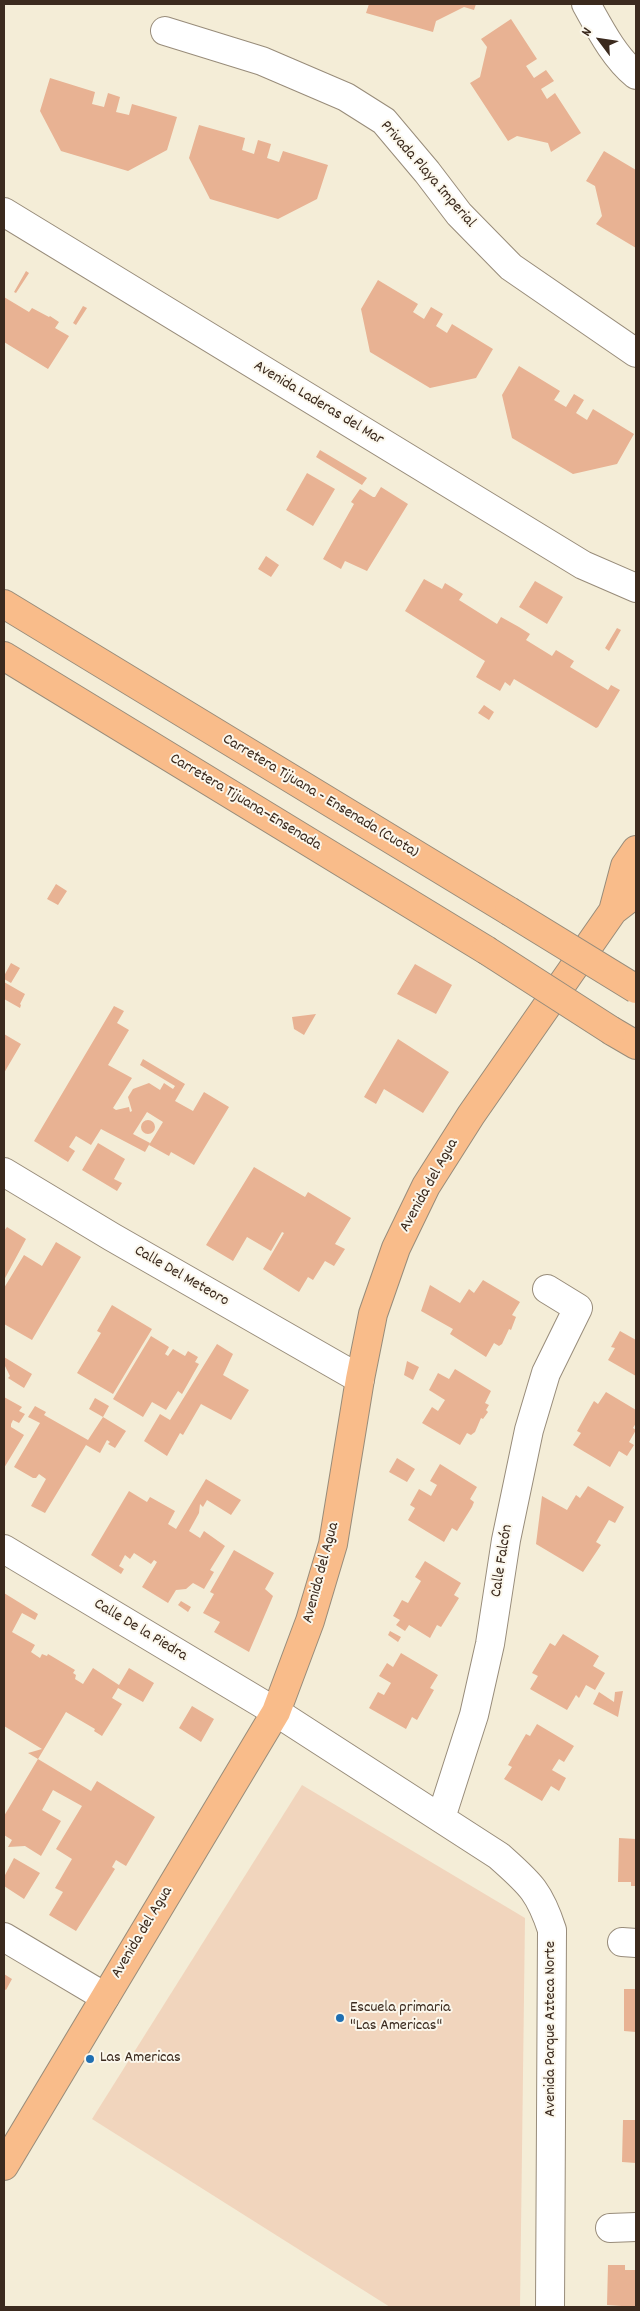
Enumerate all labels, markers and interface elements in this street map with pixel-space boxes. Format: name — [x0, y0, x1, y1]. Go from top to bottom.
north arrow — [575, 15, 625, 65]
text: N — [577, 24, 597, 40]
street label: Privada Playa Imperial — [375, 117, 479, 233]
street label: Avenida Laderas del Mar — [249, 357, 387, 451]
street label: Carretera Tijuana - Ensenada (Cuota) — [218, 731, 422, 863]
street label: Carretera Tijuana–Ensenada — [166, 750, 324, 856]
street label: Avenida del Agua — [396, 1136, 464, 1236]
street label: Calle Del Meteoro — [130, 1242, 232, 1312]
street label: Avenida del Agua — [299, 1520, 345, 1626]
street label: Calle Falcón — [488, 1523, 518, 1599]
street label: Calle De la Piedra — [90, 1596, 190, 1666]
street label: Avenida del Agua — [108, 1884, 178, 1982]
street label: Avenida Parque Azteca Norte — [542, 1941, 562, 2117]
place label: Escuela primaria "Las Americas" — [350, 1999, 450, 2037]
marker: Escuela primaria "Las Americas" — [334, 2012, 346, 2024]
place label: Las Americas — [100, 2049, 181, 2069]
marker: Las Americas — [84, 2053, 96, 2065]

